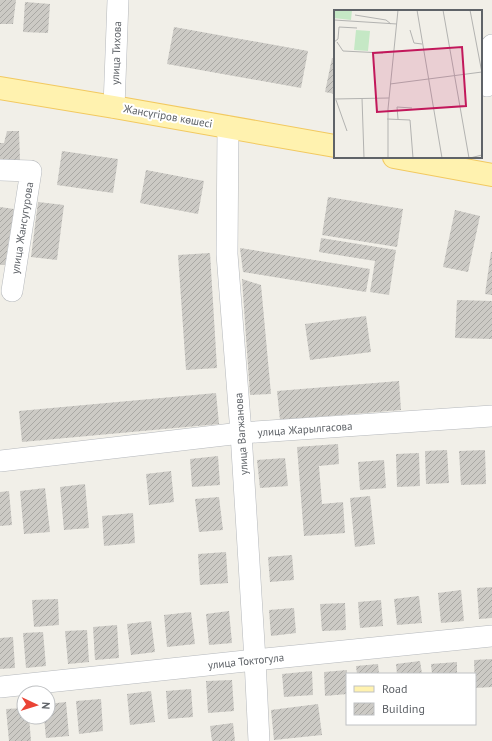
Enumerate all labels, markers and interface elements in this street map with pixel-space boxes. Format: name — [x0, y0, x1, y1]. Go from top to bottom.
inset map — [334, 10, 482, 158]
street label: улица Тихова — [108, 21, 124, 85]
street label: Жансүгіров көшесі — [121, 101, 214, 131]
street label: улица Жансугурова — [8, 181, 36, 275]
street label: улица Вагжанова — [231, 392, 251, 476]
street label: улица Жарылгасова — [257, 419, 353, 439]
street label: улица Токтогула — [207, 650, 285, 672]
legend — [346, 673, 476, 725]
text: Road — [382, 681, 407, 696]
north arrow — [16, 685, 56, 725]
text: Building — [382, 701, 425, 716]
text: N — [39, 702, 53, 710]

